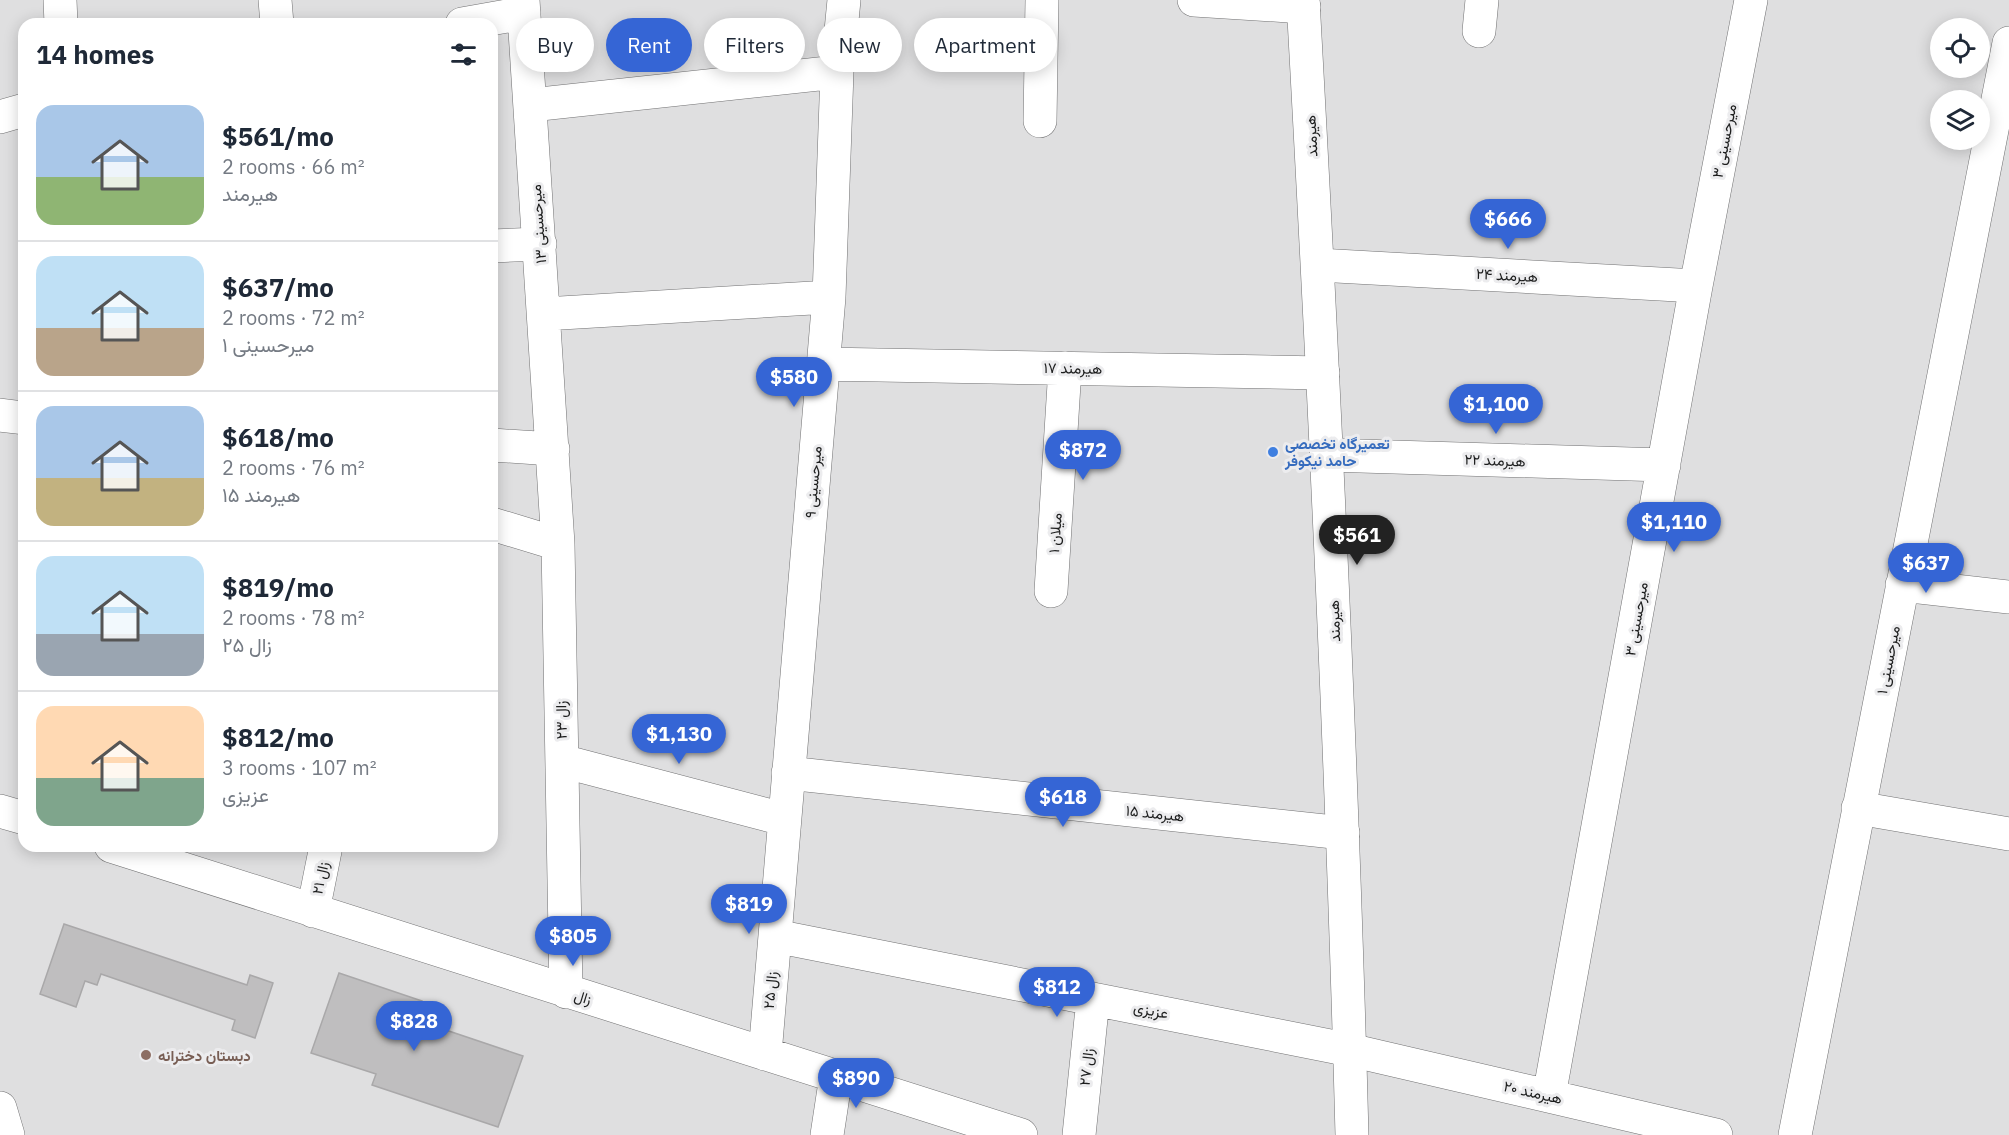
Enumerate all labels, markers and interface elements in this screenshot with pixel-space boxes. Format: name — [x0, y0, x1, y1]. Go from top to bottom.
chip: Buy — [516, 18, 594, 72]
chip: Rent — [606, 18, 692, 72]
chip: Filters — [704, 18, 805, 72]
chip: New — [817, 18, 902, 72]
chip: Apartment — [914, 18, 1057, 72]
map controls — [1930, 18, 1990, 150]
button: locate — [1930, 18, 1990, 78]
text: 14 homes — [36, 37, 154, 71]
icon: filters — [447, 38, 480, 71]
button: layers — [1930, 90, 1990, 150]
street label: میرحسینی ۳ — [1708, 102, 1741, 180]
street label: هیرمند — [1300, 115, 1322, 157]
text: $561/mo — [222, 119, 334, 153]
icon: home — [84, 129, 156, 201]
text: 2 rooms · 66 m² — [222, 153, 365, 180]
text: هیرمند — [222, 180, 278, 207]
street label: میرحسینی ۱۳ — [526, 184, 551, 264]
pin: $666 — [1472, 199, 1544, 250]
text: $666 — [1484, 205, 1532, 232]
street label: هیرمند ۲۴ — [1476, 264, 1538, 286]
text: $637/mo — [222, 270, 334, 304]
icon: home — [84, 280, 156, 352]
text: 2 rooms · 72 m² — [222, 304, 365, 331]
text: میرحسینی ۱ — [222, 331, 315, 358]
pin: $580 — [758, 357, 830, 408]
street label: هیرمند ۱۷ — [1043, 358, 1103, 378]
text: $580 — [770, 363, 818, 390]
pin: $1,100 — [1447, 384, 1545, 435]
text: $1,100 — [1463, 390, 1529, 417]
text: $618/mo — [222, 420, 334, 454]
icon: home — [84, 430, 156, 502]
pin: $872 — [1047, 430, 1119, 481]
place label: تعمیرگاه تخصصی حامد نیکوفر — [1284, 434, 1390, 470]
text: $872 — [1059, 436, 1107, 463]
street label: میرحسینی ۹ — [800, 445, 827, 519]
marker: تعمیرگاه تخصصی حامد نیکوفر — [1266, 445, 1280, 459]
street label: هیرمند ۲۲ — [1464, 449, 1526, 471]
text: 2 rooms · 76 m² — [222, 454, 365, 481]
text: هیرمند ۱۵ — [222, 481, 300, 508]
pin: $1,110 — [1625, 502, 1723, 553]
text: $1,110 — [1641, 508, 1707, 535]
street label: میلان ۱ — [1044, 512, 1066, 554]
pin: $561 — [1321, 515, 1393, 566]
text: $561 — [1333, 521, 1381, 548]
pin: $637 — [1890, 543, 1962, 594]
text: $637 — [1902, 549, 1950, 576]
text: $819/mo — [222, 570, 334, 604]
icon: home — [84, 580, 156, 652]
street label: میرحسینی ۳ — [1620, 580, 1653, 658]
street label: هیرمند — [1324, 600, 1344, 642]
text: 2 rooms · 78 m² — [222, 604, 365, 631]
street label: میرحسینی ۱ — [1872, 624, 1905, 696]
text: زال ۲۵ — [222, 631, 272, 658]
street label: زال ۲۳ — [551, 701, 571, 739]
pin: $1,130 — [630, 714, 728, 765]
text: $812/mo — [222, 720, 334, 754]
text: $1,130 — [646, 720, 712, 747]
icon: home — [84, 730, 156, 802]
text: 3 rooms · 107 m² — [222, 754, 377, 781]
pin: $618 — [1027, 777, 1099, 828]
text: عزیزی — [222, 781, 269, 808]
text: $618 — [1039, 783, 1087, 810]
street label: هیرمند ۱۵ — [1125, 800, 1185, 826]
street label: زال ۲۱ — [307, 860, 333, 896]
pin: $819 — [713, 884, 785, 935]
text: $819 — [725, 890, 773, 917]
pin: $805 — [537, 916, 609, 967]
text: $805 — [549, 922, 597, 949]
pin: $812 — [1021, 967, 1093, 1018]
street label: زال ۲۵ — [759, 971, 781, 1009]
text: $812 — [1033, 973, 1081, 1000]
street label: زال — [572, 985, 594, 1009]
street label: عزیزی — [1132, 997, 1170, 1024]
pin: $828 — [378, 1001, 450, 1052]
text: $828 — [390, 1007, 438, 1034]
place label: دبستان دخترانه — [158, 1046, 251, 1065]
street label: زال ۲۷ — [1075, 1047, 1097, 1087]
marker: دبستان دخترانه — [139, 1048, 153, 1062]
pin: $890 — [820, 1058, 892, 1109]
text: $890 — [832, 1064, 880, 1091]
street label: هیرمند ۲۰ — [1502, 1076, 1564, 1108]

